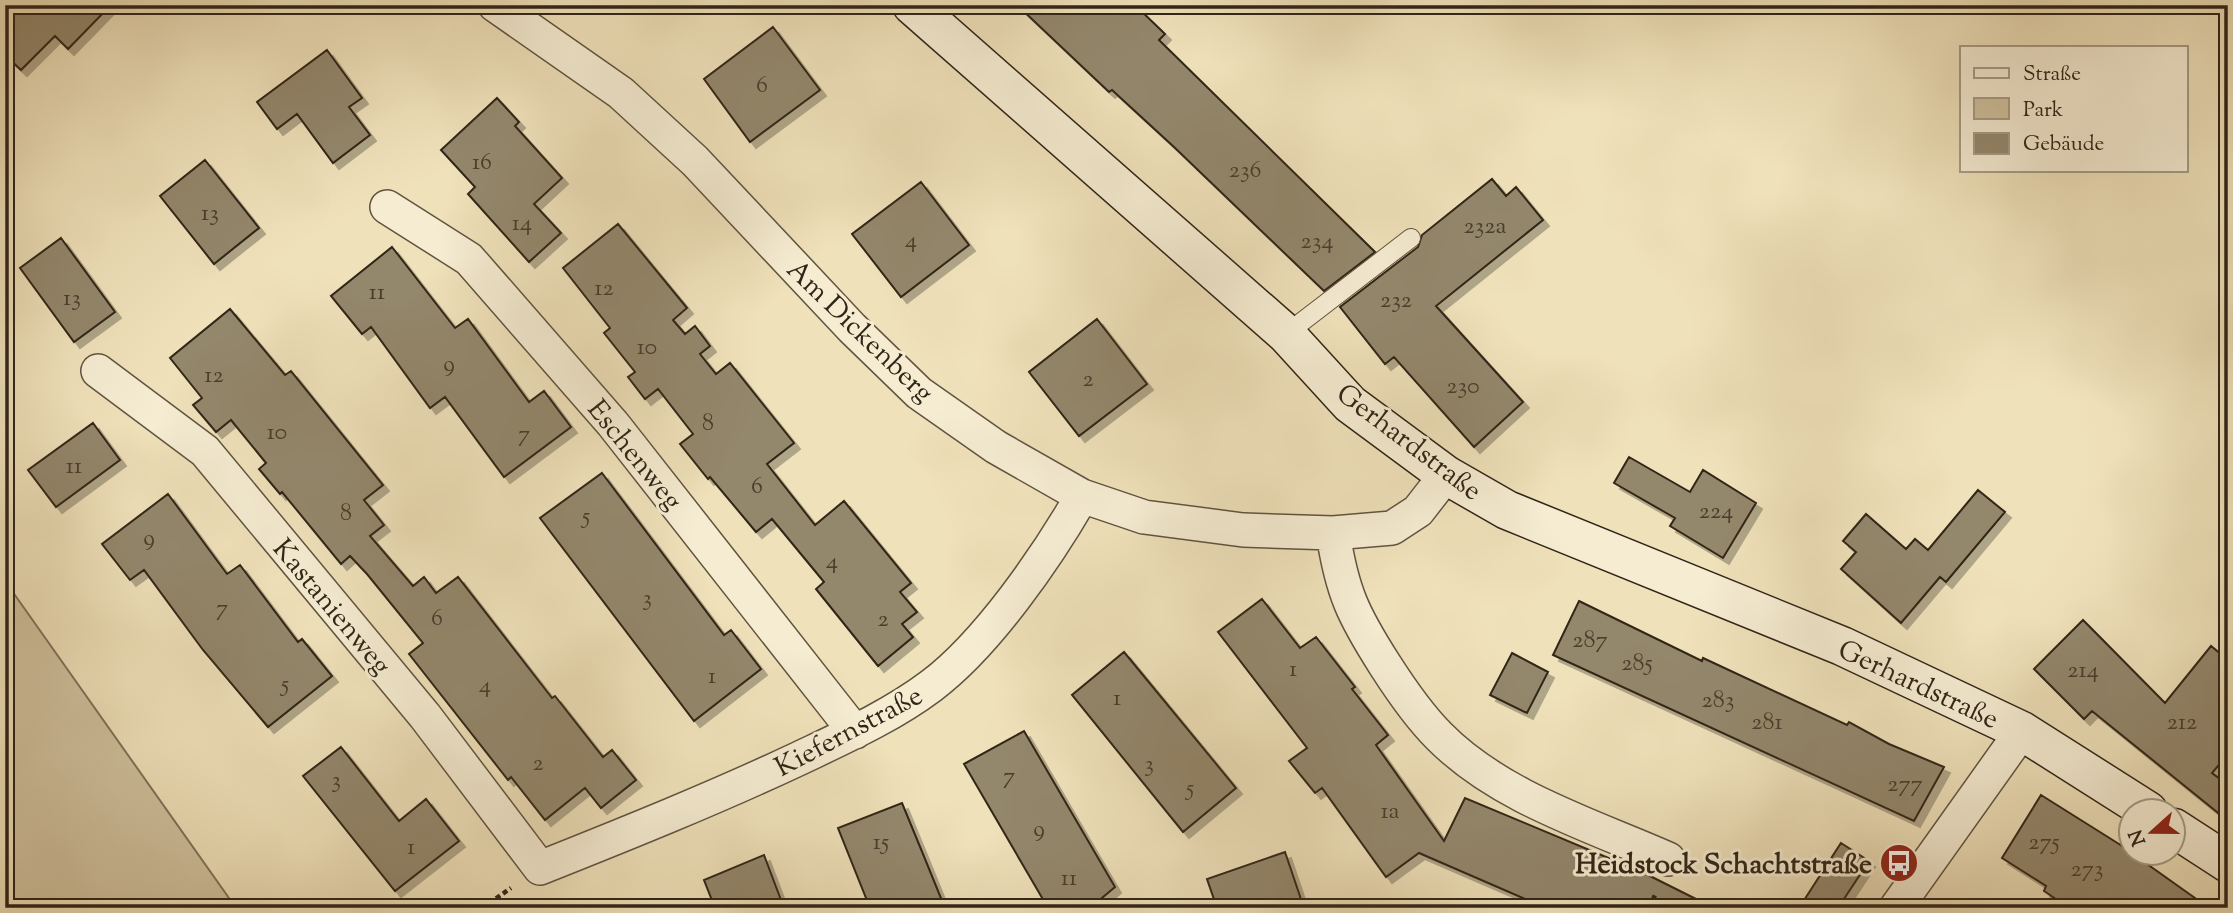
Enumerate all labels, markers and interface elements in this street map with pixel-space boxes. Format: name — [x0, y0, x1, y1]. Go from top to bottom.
legend — [1960, 46, 2188, 172]
text: Straße — [2023, 60, 2081, 90]
house number: 6 — [756, 69, 768, 103]
text: Park — [2023, 96, 2064, 126]
text: Gebäude — [2023, 130, 2104, 160]
house number: 16 — [472, 146, 492, 180]
house number: 236 — [1229, 154, 1261, 188]
house number: 13 — [201, 197, 219, 231]
house number: 14 — [512, 207, 532, 241]
house number: 232a — [1463, 210, 1507, 244]
house number: 4 — [905, 224, 917, 258]
house number: 234 — [1300, 225, 1334, 259]
street label: Am Dickenberg — [776, 251, 941, 413]
house number: 12 — [594, 272, 614, 306]
house number: 11 — [369, 276, 385, 310]
house number: 13 — [63, 282, 81, 316]
house number: 232 — [1380, 284, 1412, 318]
house number: 10 — [637, 331, 657, 365]
house number: 9 — [443, 348, 455, 382]
house number: 12 — [204, 359, 224, 393]
house number: 2 — [1082, 363, 1094, 397]
house number: 230 — [1446, 370, 1480, 404]
street label: Gerhardstraße — [1327, 375, 1489, 512]
street label: Eschenweg — [577, 392, 691, 520]
house number: 8 — [702, 407, 714, 441]
house number: 10 — [267, 416, 287, 450]
house number: 7 — [518, 418, 530, 452]
house number: 11 — [66, 450, 82, 484]
house number: 6 — [751, 470, 763, 504]
house number: 224 — [1699, 495, 1733, 529]
house number: 8 — [340, 497, 352, 531]
house number: 5 — [580, 500, 590, 534]
house number: 9 — [143, 522, 155, 556]
street label: Kastanienweg — [262, 531, 400, 685]
house number: 4 — [826, 545, 838, 579]
house number: 3 — [642, 582, 652, 616]
house number: 7 — [216, 592, 228, 626]
house number: 6 — [431, 602, 443, 636]
house number: 2 — [877, 603, 889, 637]
house number: 287 — [1572, 624, 1608, 658]
street label: Gerhardstraße — [1831, 631, 2005, 740]
house number: 285 — [1621, 647, 1653, 681]
house number: 1 — [1289, 653, 1297, 687]
house number: 214 — [2067, 654, 2099, 688]
house number: 1 — [708, 660, 716, 694]
house number: 5 — [279, 668, 289, 702]
house number: 4 — [479, 669, 491, 703]
street label: Kiefernstraße — [768, 677, 930, 788]
house number: 1 — [1113, 682, 1121, 716]
house number: 283 — [1702, 684, 1734, 718]
house number: 281 — [1751, 706, 1783, 740]
house number: 212 — [2167, 706, 2197, 740]
house number: 2 — [532, 747, 544, 781]
house number: 3 — [1144, 748, 1154, 782]
house number: 7 — [1003, 760, 1015, 794]
house number: 3 — [331, 764, 341, 798]
house number: 277 — [1887, 768, 1923, 802]
house number: 5 — [1184, 772, 1194, 806]
house number: 1a — [1380, 795, 1400, 829]
north arrow — [2118, 797, 2188, 867]
house number: 9 — [1033, 813, 1045, 847]
text: N — [2123, 825, 2154, 849]
house number: 15 — [873, 826, 889, 860]
house number: 275 — [2028, 826, 2060, 860]
house number: 1 — [407, 831, 415, 865]
bus stop icon: Heidstock Schachtstraße — [1878, 842, 1920, 884]
place label: Heidstock Schachtstraße — [1575, 846, 1872, 886]
house number: 273 — [2071, 853, 2103, 887]
house number: 11 — [1061, 862, 1077, 896]

